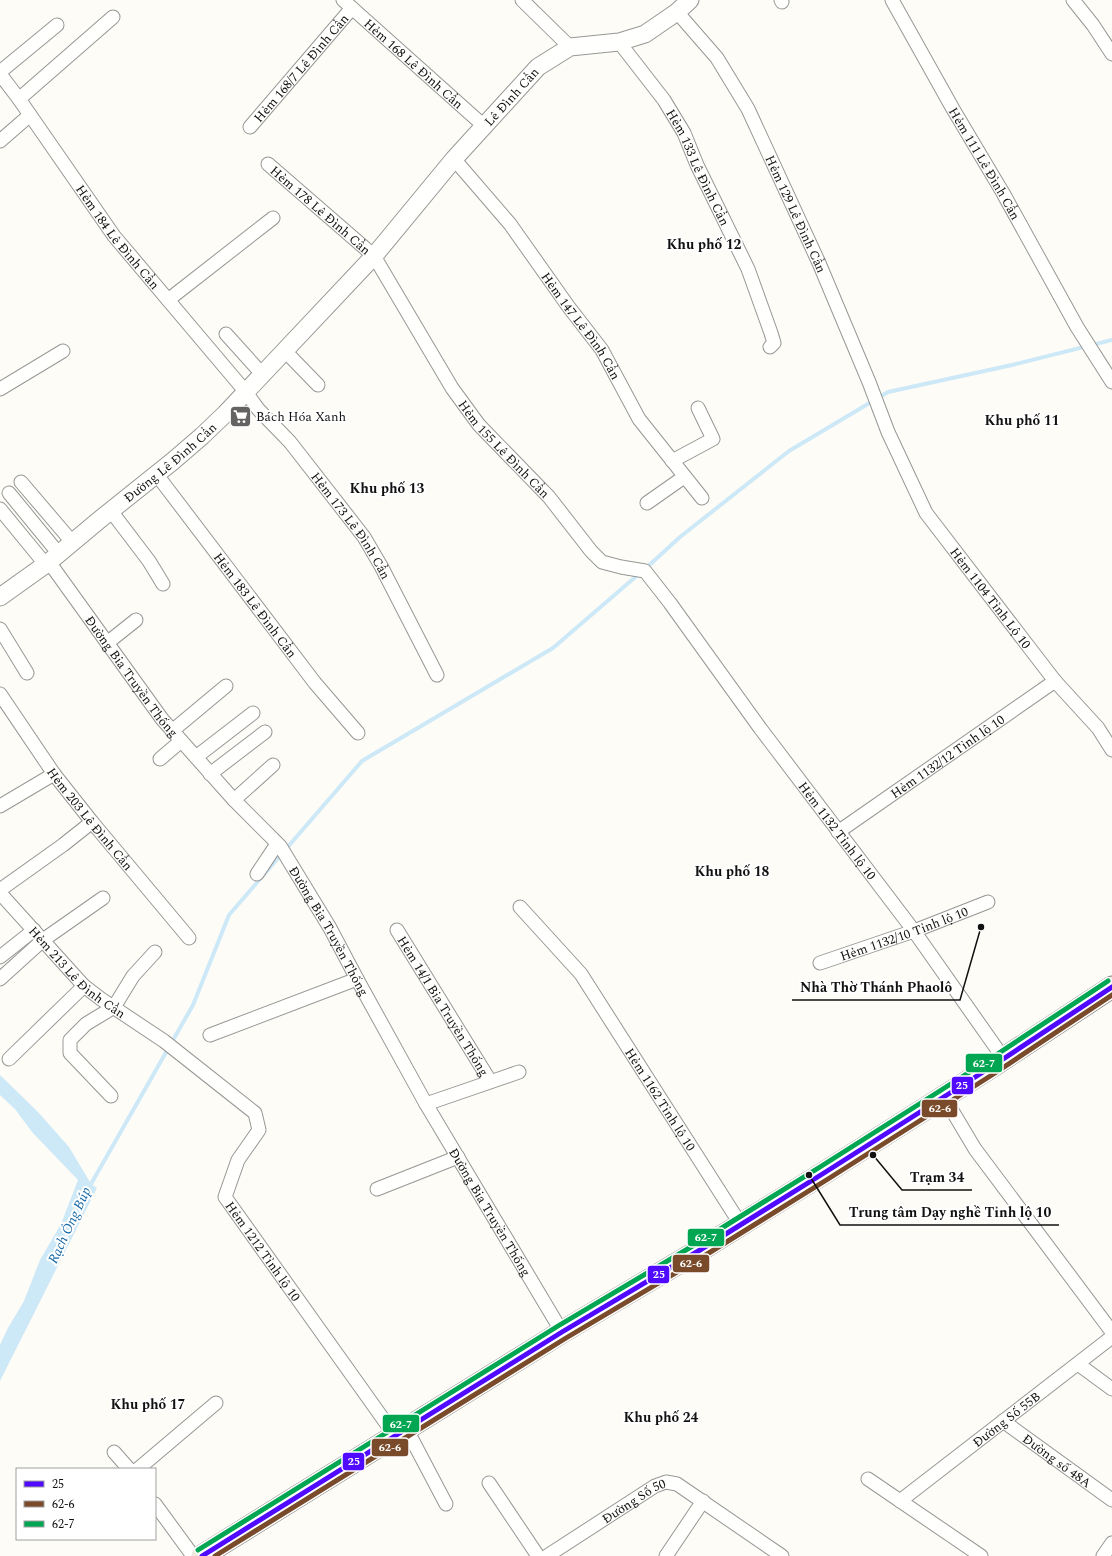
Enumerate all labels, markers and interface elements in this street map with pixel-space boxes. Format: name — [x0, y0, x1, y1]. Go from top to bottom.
street label: Hẻm 168/7 Lê Đình Cẩn — [249, 9, 354, 127]
street label: Hẻm 168 Lê Đình Cẩn — [359, 14, 468, 114]
street label: Lê Đình Cẩn — [480, 63, 544, 131]
street label: Hẻm 111 Lê Đình Cẩn — [943, 104, 1025, 224]
street label: Hẻm 133 Lê Đình Cẩn — [661, 105, 734, 230]
street label: Hẻm 129 Lê Đình Cẩn — [760, 152, 831, 277]
street label: Hẻm 178 Lê Đình Cẩn — [265, 161, 375, 260]
street label: Hẻm 184 Lê Đình Cẩn — [70, 181, 164, 294]
district label: Khu phố 12 — [667, 234, 742, 255]
street label: Hẻm 147 Lê Đình Cẩn — [536, 268, 625, 384]
street label: Hẻm 155 Lê Đình Cẩn — [453, 396, 554, 504]
supermarket icon: Bách Hóa Xanh — [227, 403, 253, 429]
place label: Bách Hóa Xanh — [256, 407, 346, 427]
district label: Khu phố 11 — [985, 410, 1059, 431]
street label: Đường Lê Đình Cẩn — [120, 418, 222, 508]
street label: Hẻm 173 Lê Đình Cẩn — [306, 468, 395, 584]
district label: Khu phố 13 — [350, 478, 425, 499]
street label: Hẻm 1104 Tỉnh Lộ 10 — [945, 543, 1036, 654]
street label: Hẻm 183 Lê Đình Cẩn — [208, 548, 302, 663]
street label: Đường Bia Truyền Thống — [80, 612, 183, 742]
street label: Hẻm 1132/12 Tỉnh lộ 10 — [887, 710, 1009, 804]
street label: Hẻm 203 Lê Đình Cẩn — [41, 764, 138, 876]
street label: Hẻm 1132 Tỉnh lộ 10 — [793, 778, 881, 885]
district label: Khu phố 18 — [695, 861, 770, 882]
street label: Đường Bia Truyền Thống — [283, 862, 373, 1000]
street label: Hẻm 1132/10 Tỉnh lộ 10 — [837, 902, 972, 967]
street label: Hẻm 213 Lê Đình Cẩn — [23, 922, 130, 1024]
street label: Hẻm 14/1 Bia Truyền Thống — [392, 932, 494, 1080]
callout: Nhà Thờ Thánh Phaolô — [792, 974, 960, 1000]
text: Nhà Thờ Thánh Phaolô — [800, 977, 952, 998]
street label: Hẻm 1162 Tỉnh lộ 10 — [620, 1044, 701, 1156]
line badge: 62-7 — [965, 1053, 1003, 1073]
text: 62-7 — [973, 1055, 995, 1072]
line badge: 25 — [951, 1076, 974, 1095]
text: 25 — [956, 1077, 968, 1094]
line badge: 62-6 — [921, 1099, 958, 1118]
text: 62-6 — [929, 1100, 951, 1117]
street label: Đường Bia Truyền Thống — [443, 1144, 536, 1281]
callout: Trạm 34 — [902, 1164, 972, 1190]
text: Trạm 34 — [910, 1167, 964, 1188]
water label: Rạch Ông Búp — [42, 1183, 96, 1267]
street label: Hẻm 1212 Tỉnh lộ 10 — [220, 1197, 306, 1306]
callout: Trung tâm Dạy nghề Tỉnh lộ 10 — [840, 1199, 1059, 1225]
text: Trung tâm Dạy nghề Tỉnh lộ 10 — [849, 1202, 1051, 1223]
line badge: 62-7 — [687, 1228, 725, 1247]
text: 62-7 — [695, 1229, 717, 1246]
line badge: 62-6 — [672, 1254, 710, 1273]
text: 62-6 — [680, 1255, 702, 1272]
line badge: 25 — [647, 1265, 670, 1284]
text: 25 — [653, 1266, 665, 1283]
street label: Đường Số 55B — [968, 1387, 1045, 1453]
district label: Khu phố 17 — [111, 1394, 186, 1415]
district label: Khu phố 24 — [624, 1407, 699, 1428]
line badge: 62-7 — [382, 1414, 420, 1433]
text: 62-7 — [390, 1416, 412, 1433]
street label: Đường số 48A — [1018, 1429, 1095, 1493]
line badge: 62-6 — [371, 1438, 409, 1457]
text: 62-6 — [379, 1439, 401, 1456]
line badge: 25 — [342, 1452, 365, 1471]
text: 25 — [348, 1453, 360, 1470]
legend — [16, 1468, 156, 1540]
street label: Đường Số 50 — [598, 1474, 669, 1529]
text: 25 — [52, 1475, 64, 1494]
text: 62-6 — [52, 1495, 75, 1514]
text: 62-7 — [52, 1515, 75, 1534]

